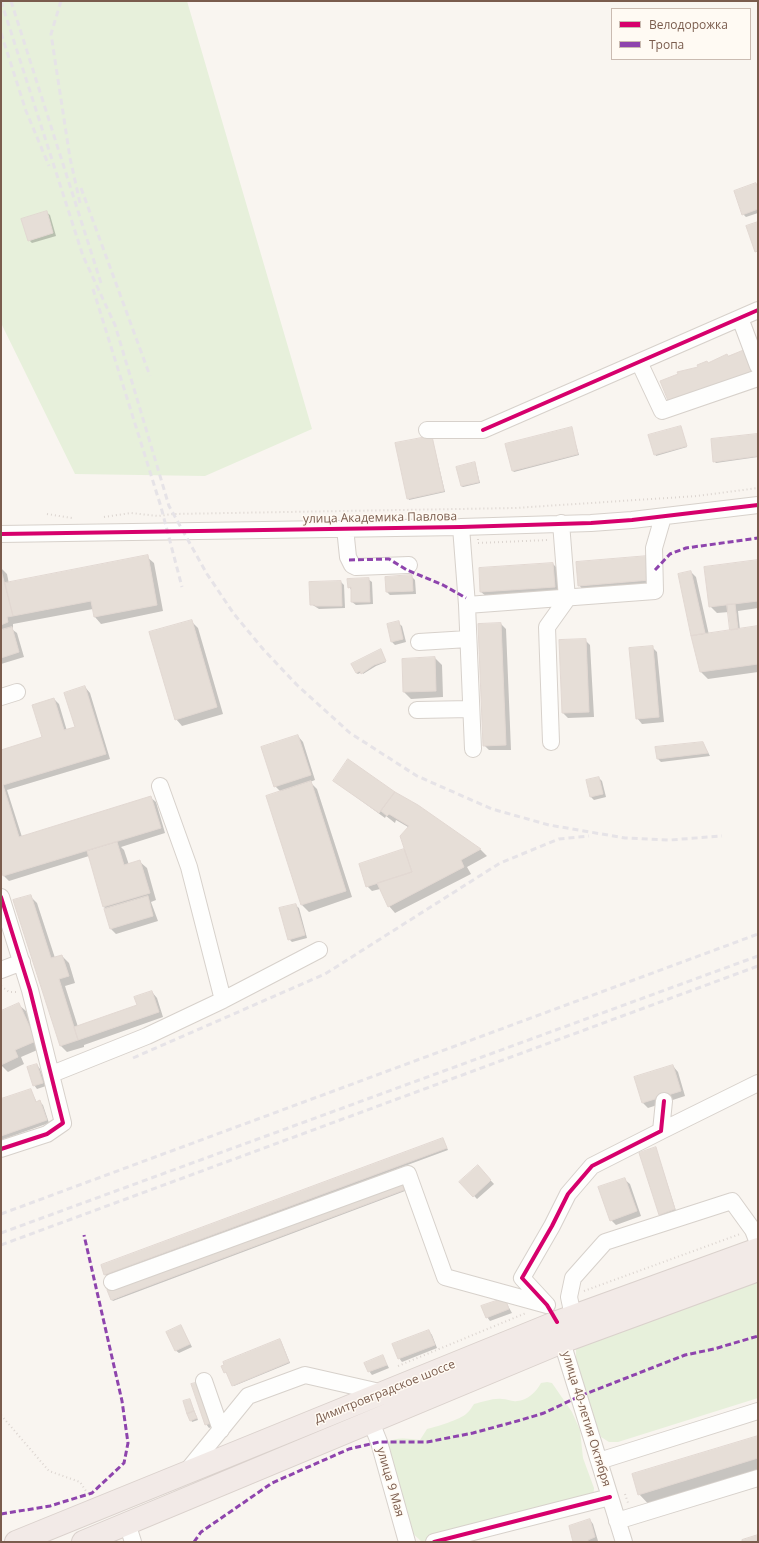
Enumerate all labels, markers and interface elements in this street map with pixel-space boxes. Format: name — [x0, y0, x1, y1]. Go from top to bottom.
legend — [611, 8, 751, 60]
text: Велодорожка — [649, 16, 728, 33]
text: Тропа — [649, 36, 684, 53]
street label: улица Академика Павлова — [303, 509, 457, 527]
street label: улица 40-летия Октября — [559, 1349, 613, 1489]
street label: Димитровградское шоссе — [312, 1357, 458, 1427]
street label: улица 9 Мая — [373, 1445, 407, 1519]

